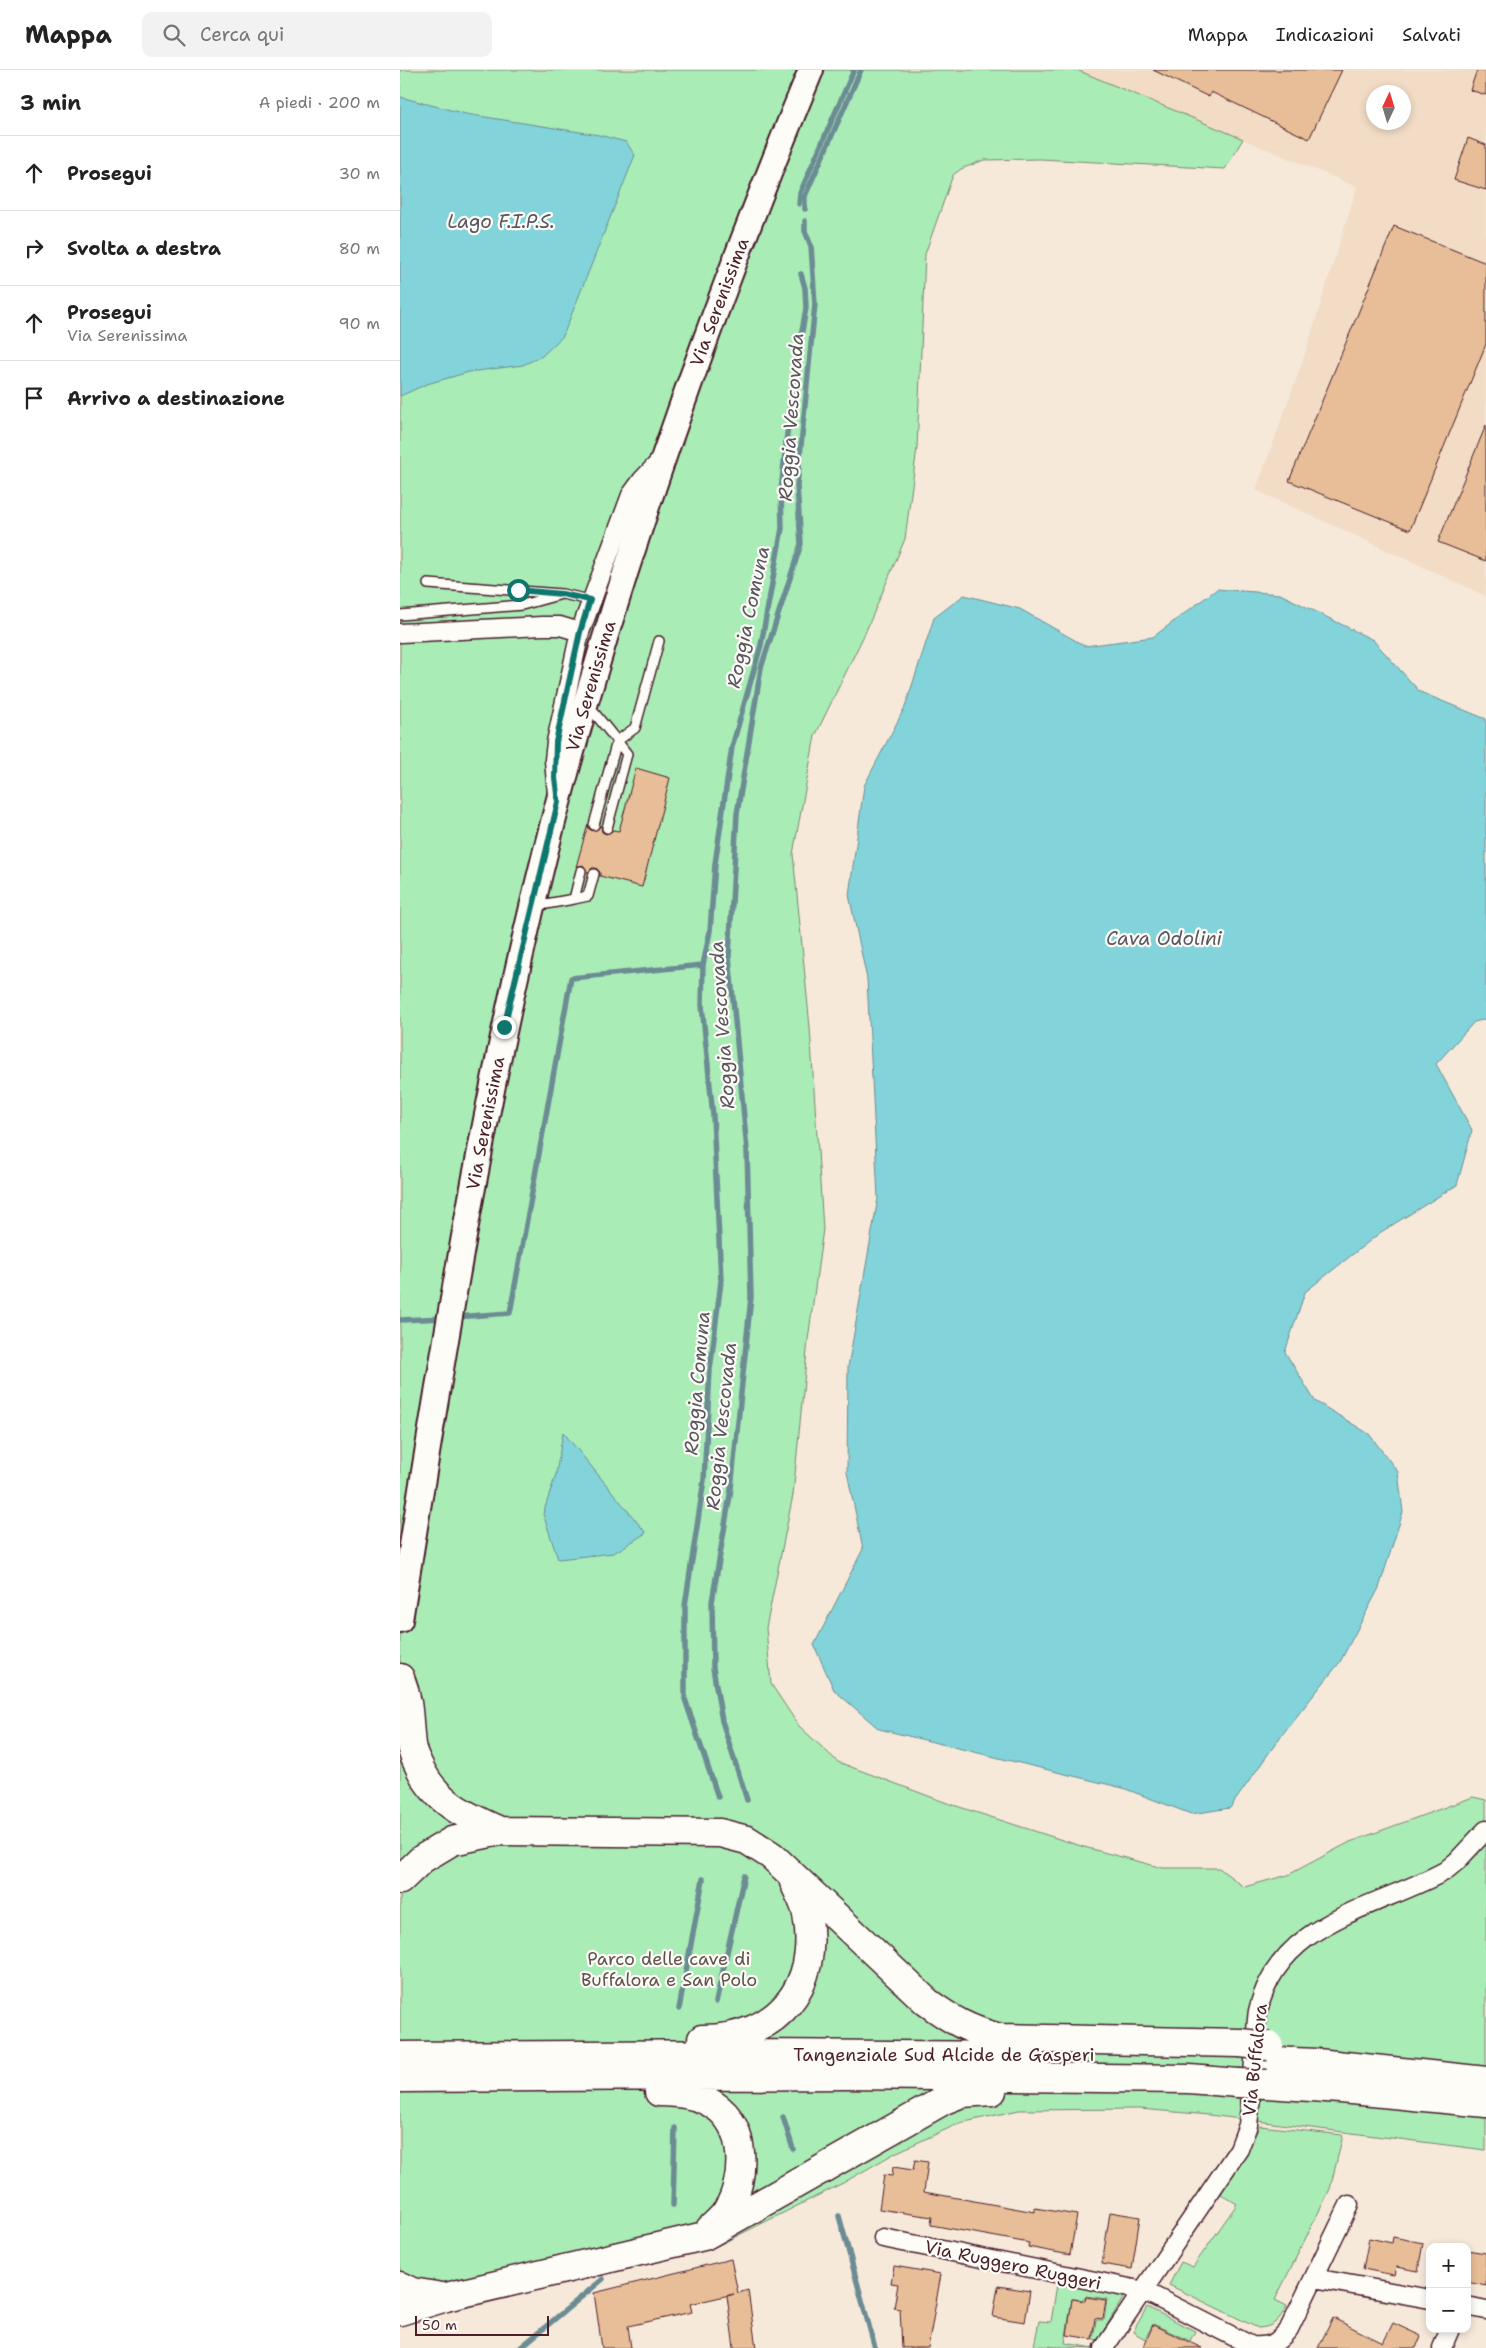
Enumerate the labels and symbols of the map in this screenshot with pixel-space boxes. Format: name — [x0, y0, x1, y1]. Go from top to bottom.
north arrow — [1366, 85, 1411, 130]
water label: Lago F.I.P.S. — [447, 209, 555, 234]
street label: Via Serenissima — [685, 234, 755, 370]
water label: Roggia Vescovada — [773, 332, 809, 502]
water label: Roggia Comuna — [721, 544, 775, 690]
route start — [507, 579, 530, 602]
street label: Via Serenissima — [560, 618, 622, 754]
water label: Cava Odolini — [1106, 926, 1223, 951]
water label: Roggia Vescovada — [704, 940, 740, 1110]
route end — [493, 1016, 516, 1039]
street label: Via Serenissima — [461, 1054, 510, 1192]
water label: Roggia Comuna — [678, 1310, 716, 1456]
water label: Roggia Vescovada — [700, 1341, 742, 1511]
park label: Parco delle cave di Buffalora e San Polo — [581, 1947, 757, 1992]
street label: Via Buffalora — [1237, 2002, 1273, 2118]
street label: Tangenziale Sud Alcide de Gasperi — [793, 2043, 1095, 2067]
street label: Via Ruggero Ruggeri — [922, 2235, 1104, 2295]
scale bar — [415, 2313, 549, 2336]

